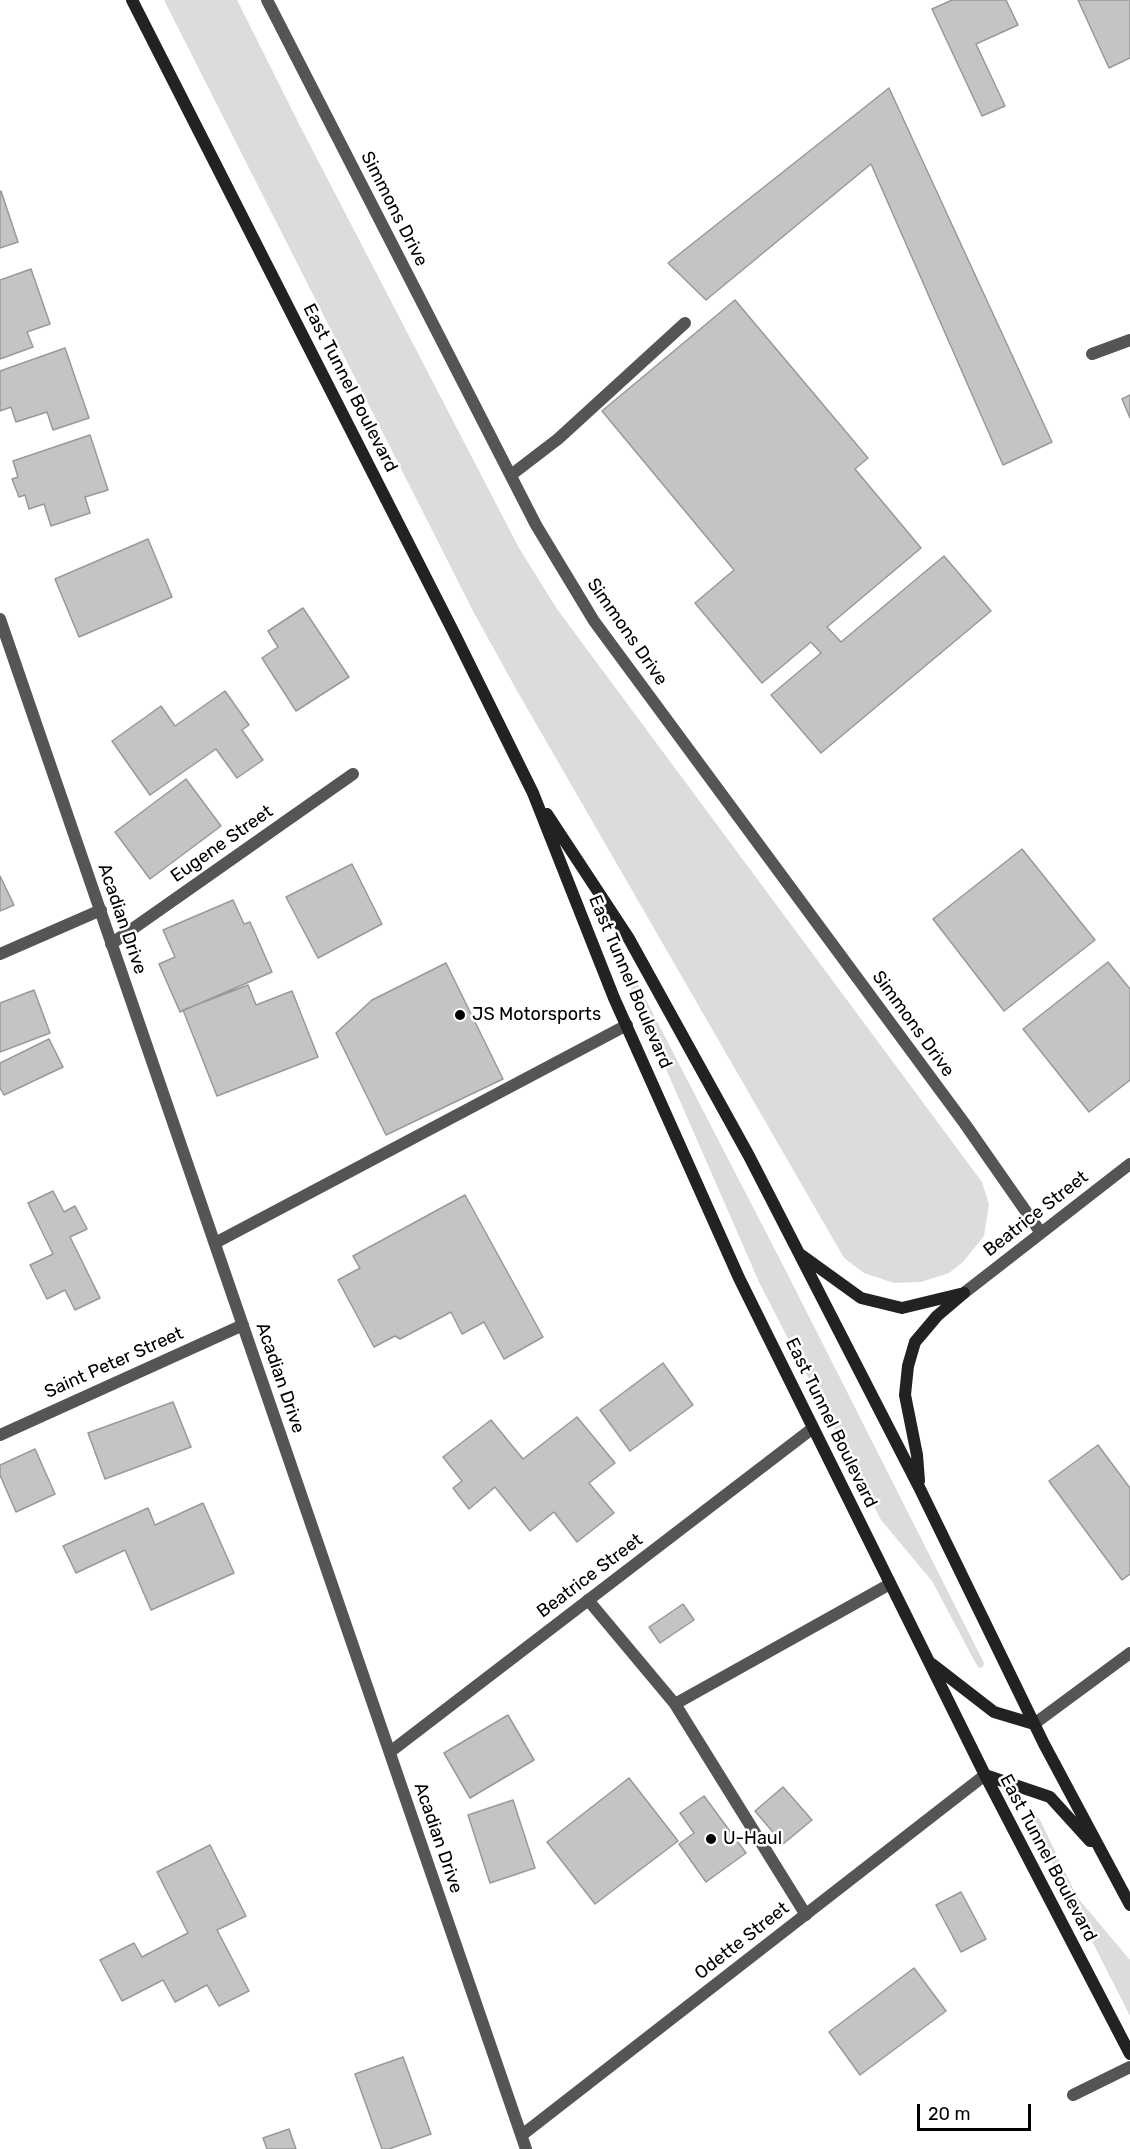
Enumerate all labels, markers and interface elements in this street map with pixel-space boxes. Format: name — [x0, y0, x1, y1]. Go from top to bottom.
street label: Simmons Drive — [356, 148, 432, 270]
street label: East Tunnel Boulevard — [298, 300, 402, 476]
street label: Simmons Drive — [582, 574, 672, 690]
street label: Eugene Street — [167, 801, 277, 887]
street label: Acadian Drive — [93, 861, 151, 977]
street label: East Tunnel Boulevard — [584, 892, 676, 1072]
street label: Simmons Drive — [867, 967, 959, 1081]
place label: JS Motorsports — [472, 1004, 601, 1026]
marker: JS Motorsports — [453, 1008, 467, 1022]
street label: Beatrice Street — [979, 1167, 1093, 1261]
street label: Acadian Drive — [251, 1320, 309, 1436]
street label: Saint Peter Street — [41, 1323, 187, 1403]
street label: East Tunnel Boulevard — [780, 1335, 882, 1511]
street label: Beatrice Street — [533, 1529, 647, 1623]
street label: East Tunnel Boulevard — [995, 1771, 1101, 1945]
street label: Acadian Drive — [409, 1780, 467, 1896]
place label: U-Haul — [723, 1828, 782, 1850]
marker: U-Haul — [704, 1832, 718, 1846]
street label: Odette Street — [691, 1898, 793, 1984]
scale bar — [920, 2092, 1034, 2130]
text: 20 m — [928, 2103, 970, 2125]

